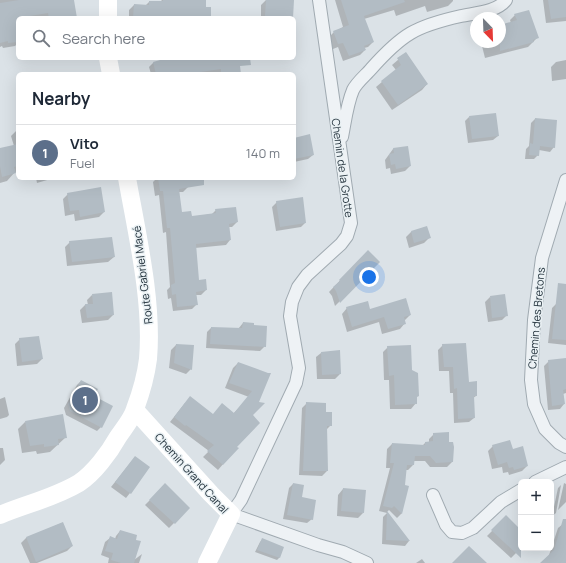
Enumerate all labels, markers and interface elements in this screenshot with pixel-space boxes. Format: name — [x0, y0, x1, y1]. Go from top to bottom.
north arrow — [470, 12, 506, 48]
search box — [16, 16, 296, 60]
icon: search — [30, 27, 52, 49]
text: Search here — [62, 28, 145, 49]
text: Nearby — [32, 87, 90, 110]
street label: Chemin de la Grotte — [329, 117, 357, 219]
text: Vito — [70, 133, 99, 154]
text: 1 — [42, 144, 48, 162]
text: 140 m — [246, 144, 280, 162]
text: Fuel — [70, 154, 95, 172]
street label: Route Gabriel Macé — [128, 225, 155, 325]
street label: Chemin des Bretons — [524, 266, 548, 370]
your location — [359, 267, 379, 287]
pin: 1 — [72, 385, 98, 415]
street label: Chemin Grand Canal — [152, 430, 232, 516]
map controls — [518, 479, 554, 551]
button: + — [518, 479, 554, 515]
button: − — [518, 515, 554, 551]

